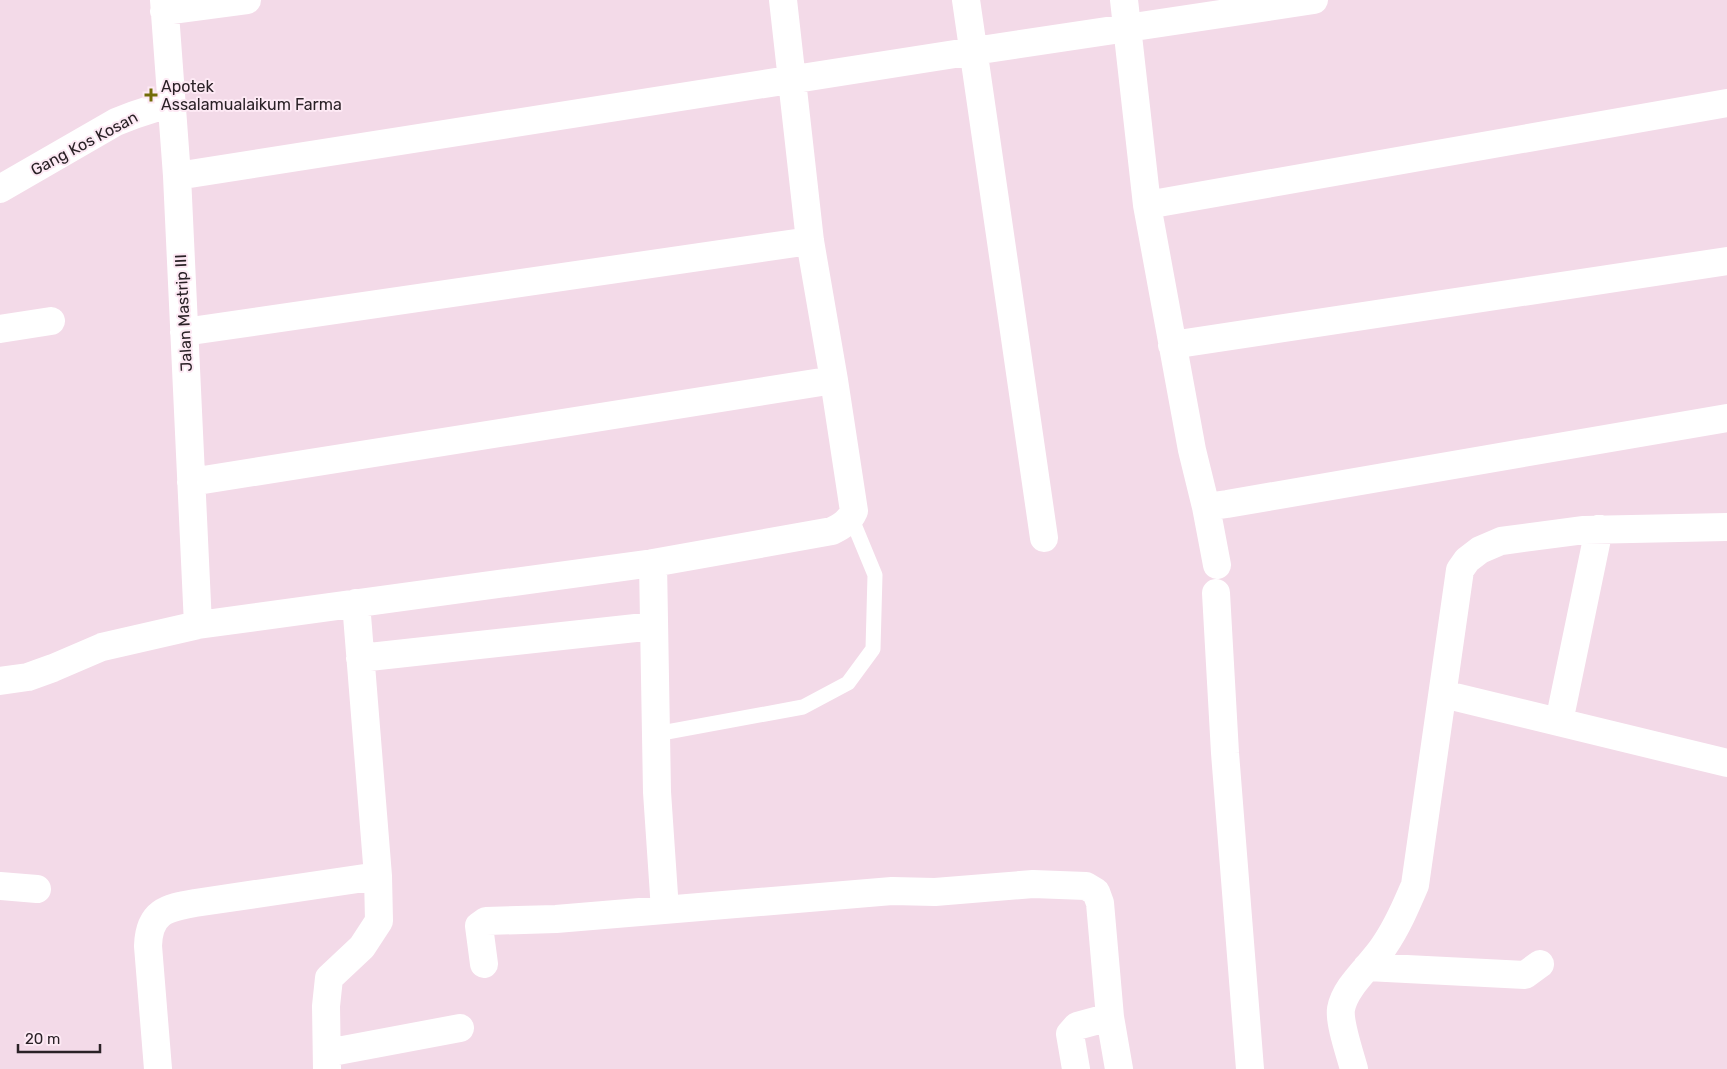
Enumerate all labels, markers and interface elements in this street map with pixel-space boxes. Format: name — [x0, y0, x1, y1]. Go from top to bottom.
place label: Apotek Assalamualaikum Farma — [161, 77, 342, 114]
marker: Apotek Assalamualaikum Farma — [145, 89, 157, 101]
street label: Gang Kos Kosan — [28, 107, 141, 180]
street label: Jalan Mastrip III — [171, 254, 196, 372]
scale bar — [18, 1022, 100, 1054]
text: 20 m — [25, 1030, 60, 1048]

